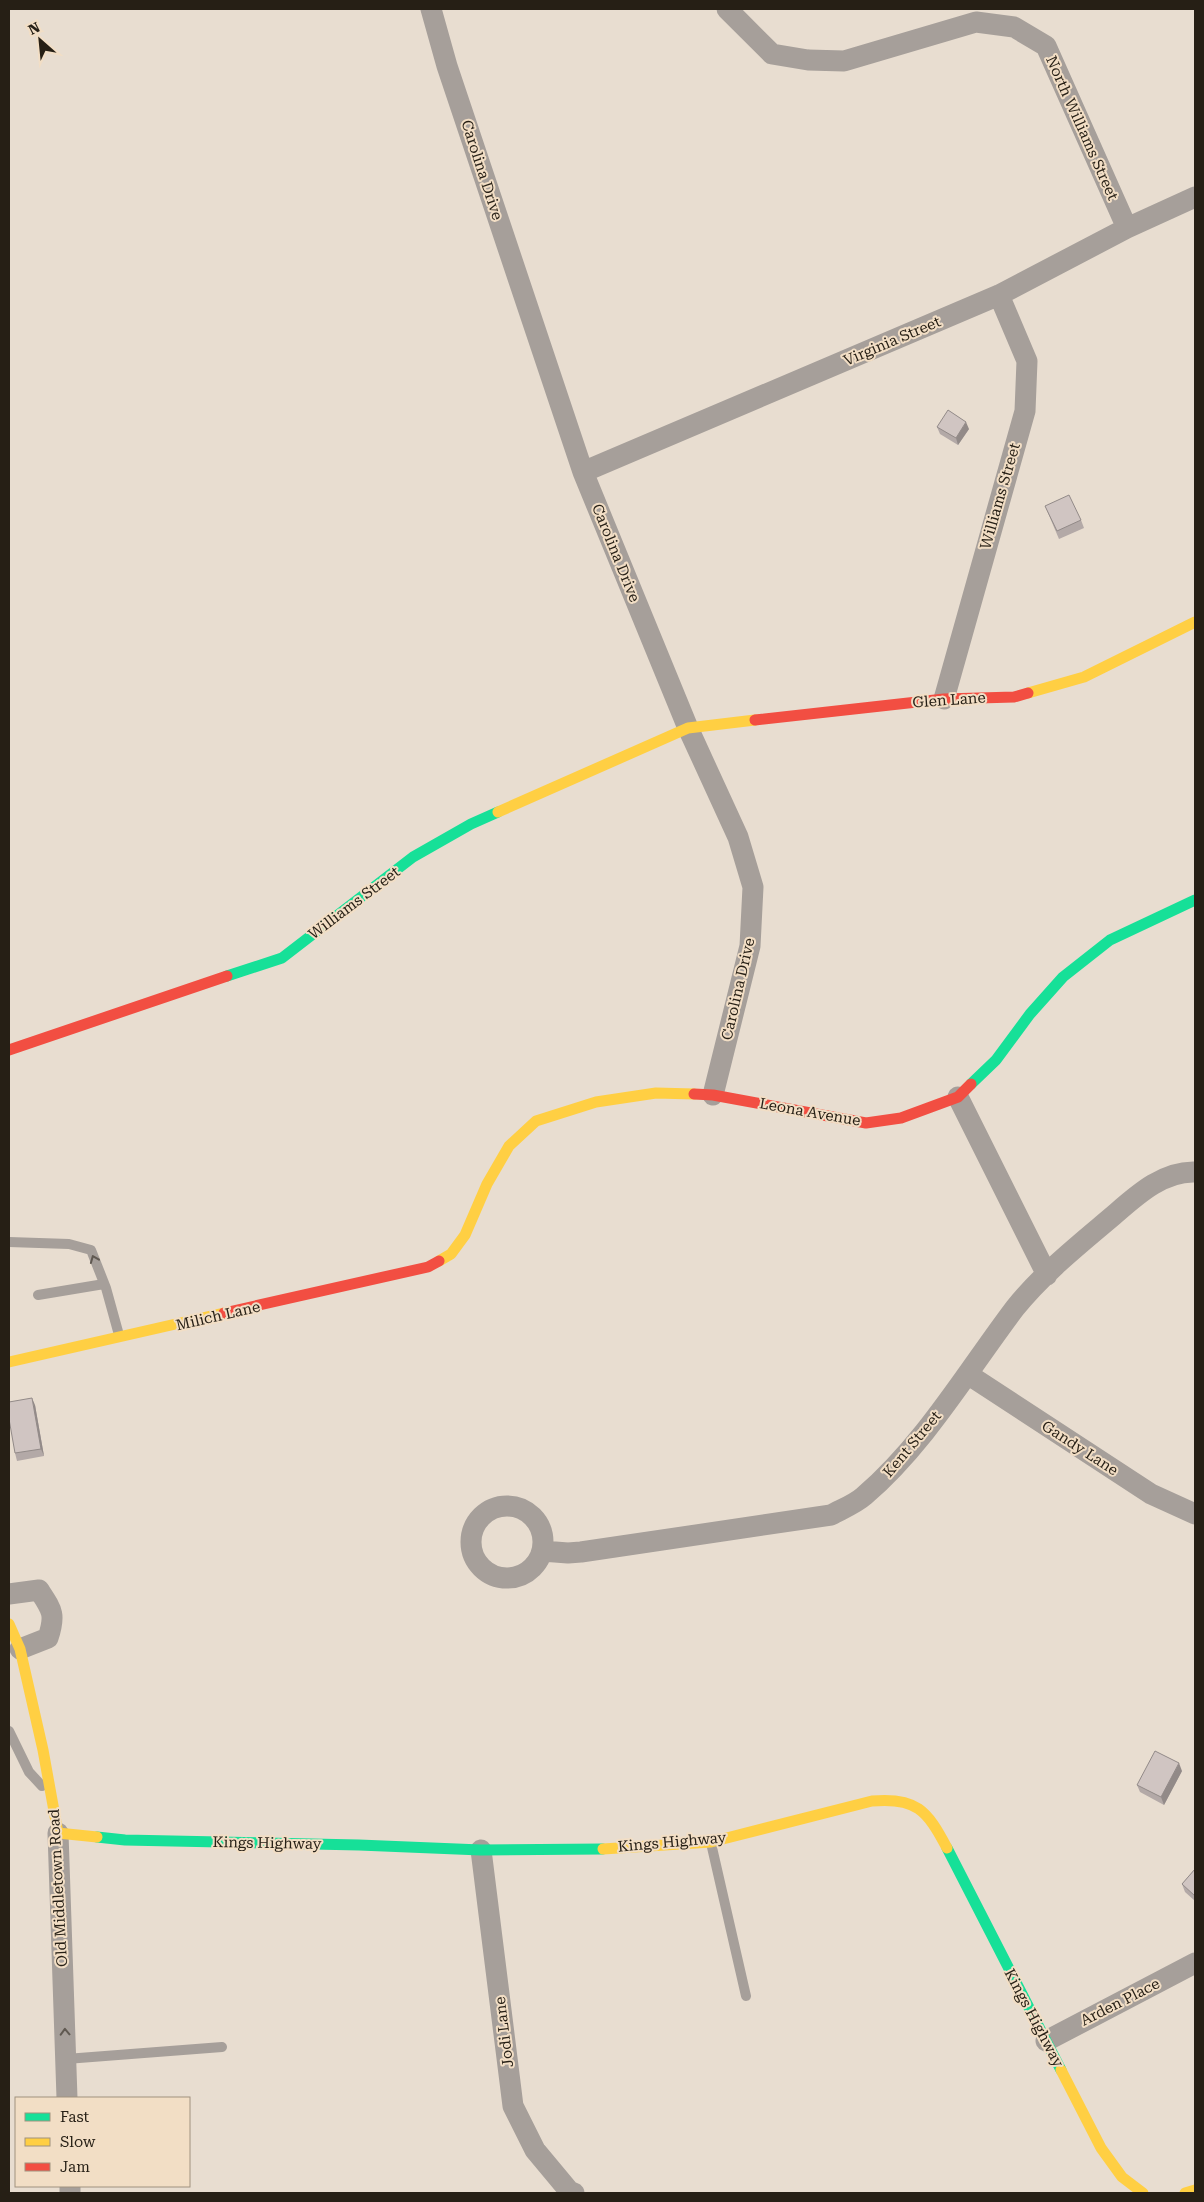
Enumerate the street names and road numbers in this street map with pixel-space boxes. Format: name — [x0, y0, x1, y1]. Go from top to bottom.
street label: North Williams Street — [1042, 53, 1122, 203]
street label: Carolina Drive — [457, 118, 507, 222]
street label: Virginia Street — [841, 312, 944, 370]
street label: Williams Street — [976, 440, 1024, 551]
street label: Carolina Drive — [588, 501, 644, 605]
street label: Glen Lane — [912, 688, 986, 712]
street label: Williams Street — [305, 863, 404, 943]
street label: Carolina Drive — [717, 936, 759, 1042]
street label: Leona Avenue — [758, 1094, 862, 1130]
street label: Milich Lane — [174, 1298, 262, 1334]
street label: Kent Street — [879, 1407, 945, 1481]
street label: Gandy Lane — [1038, 1417, 1122, 1479]
street label: Old Middletown Road — [45, 1808, 71, 1967]
street label: Kings Highway — [617, 1828, 727, 1856]
street label: Kings Highway — [212, 1833, 322, 1853]
street label: Kings Highway — [1000, 1966, 1068, 2070]
street label: Arden Place — [1077, 1974, 1163, 2030]
street label: Jodi Lane — [491, 1996, 517, 2068]

